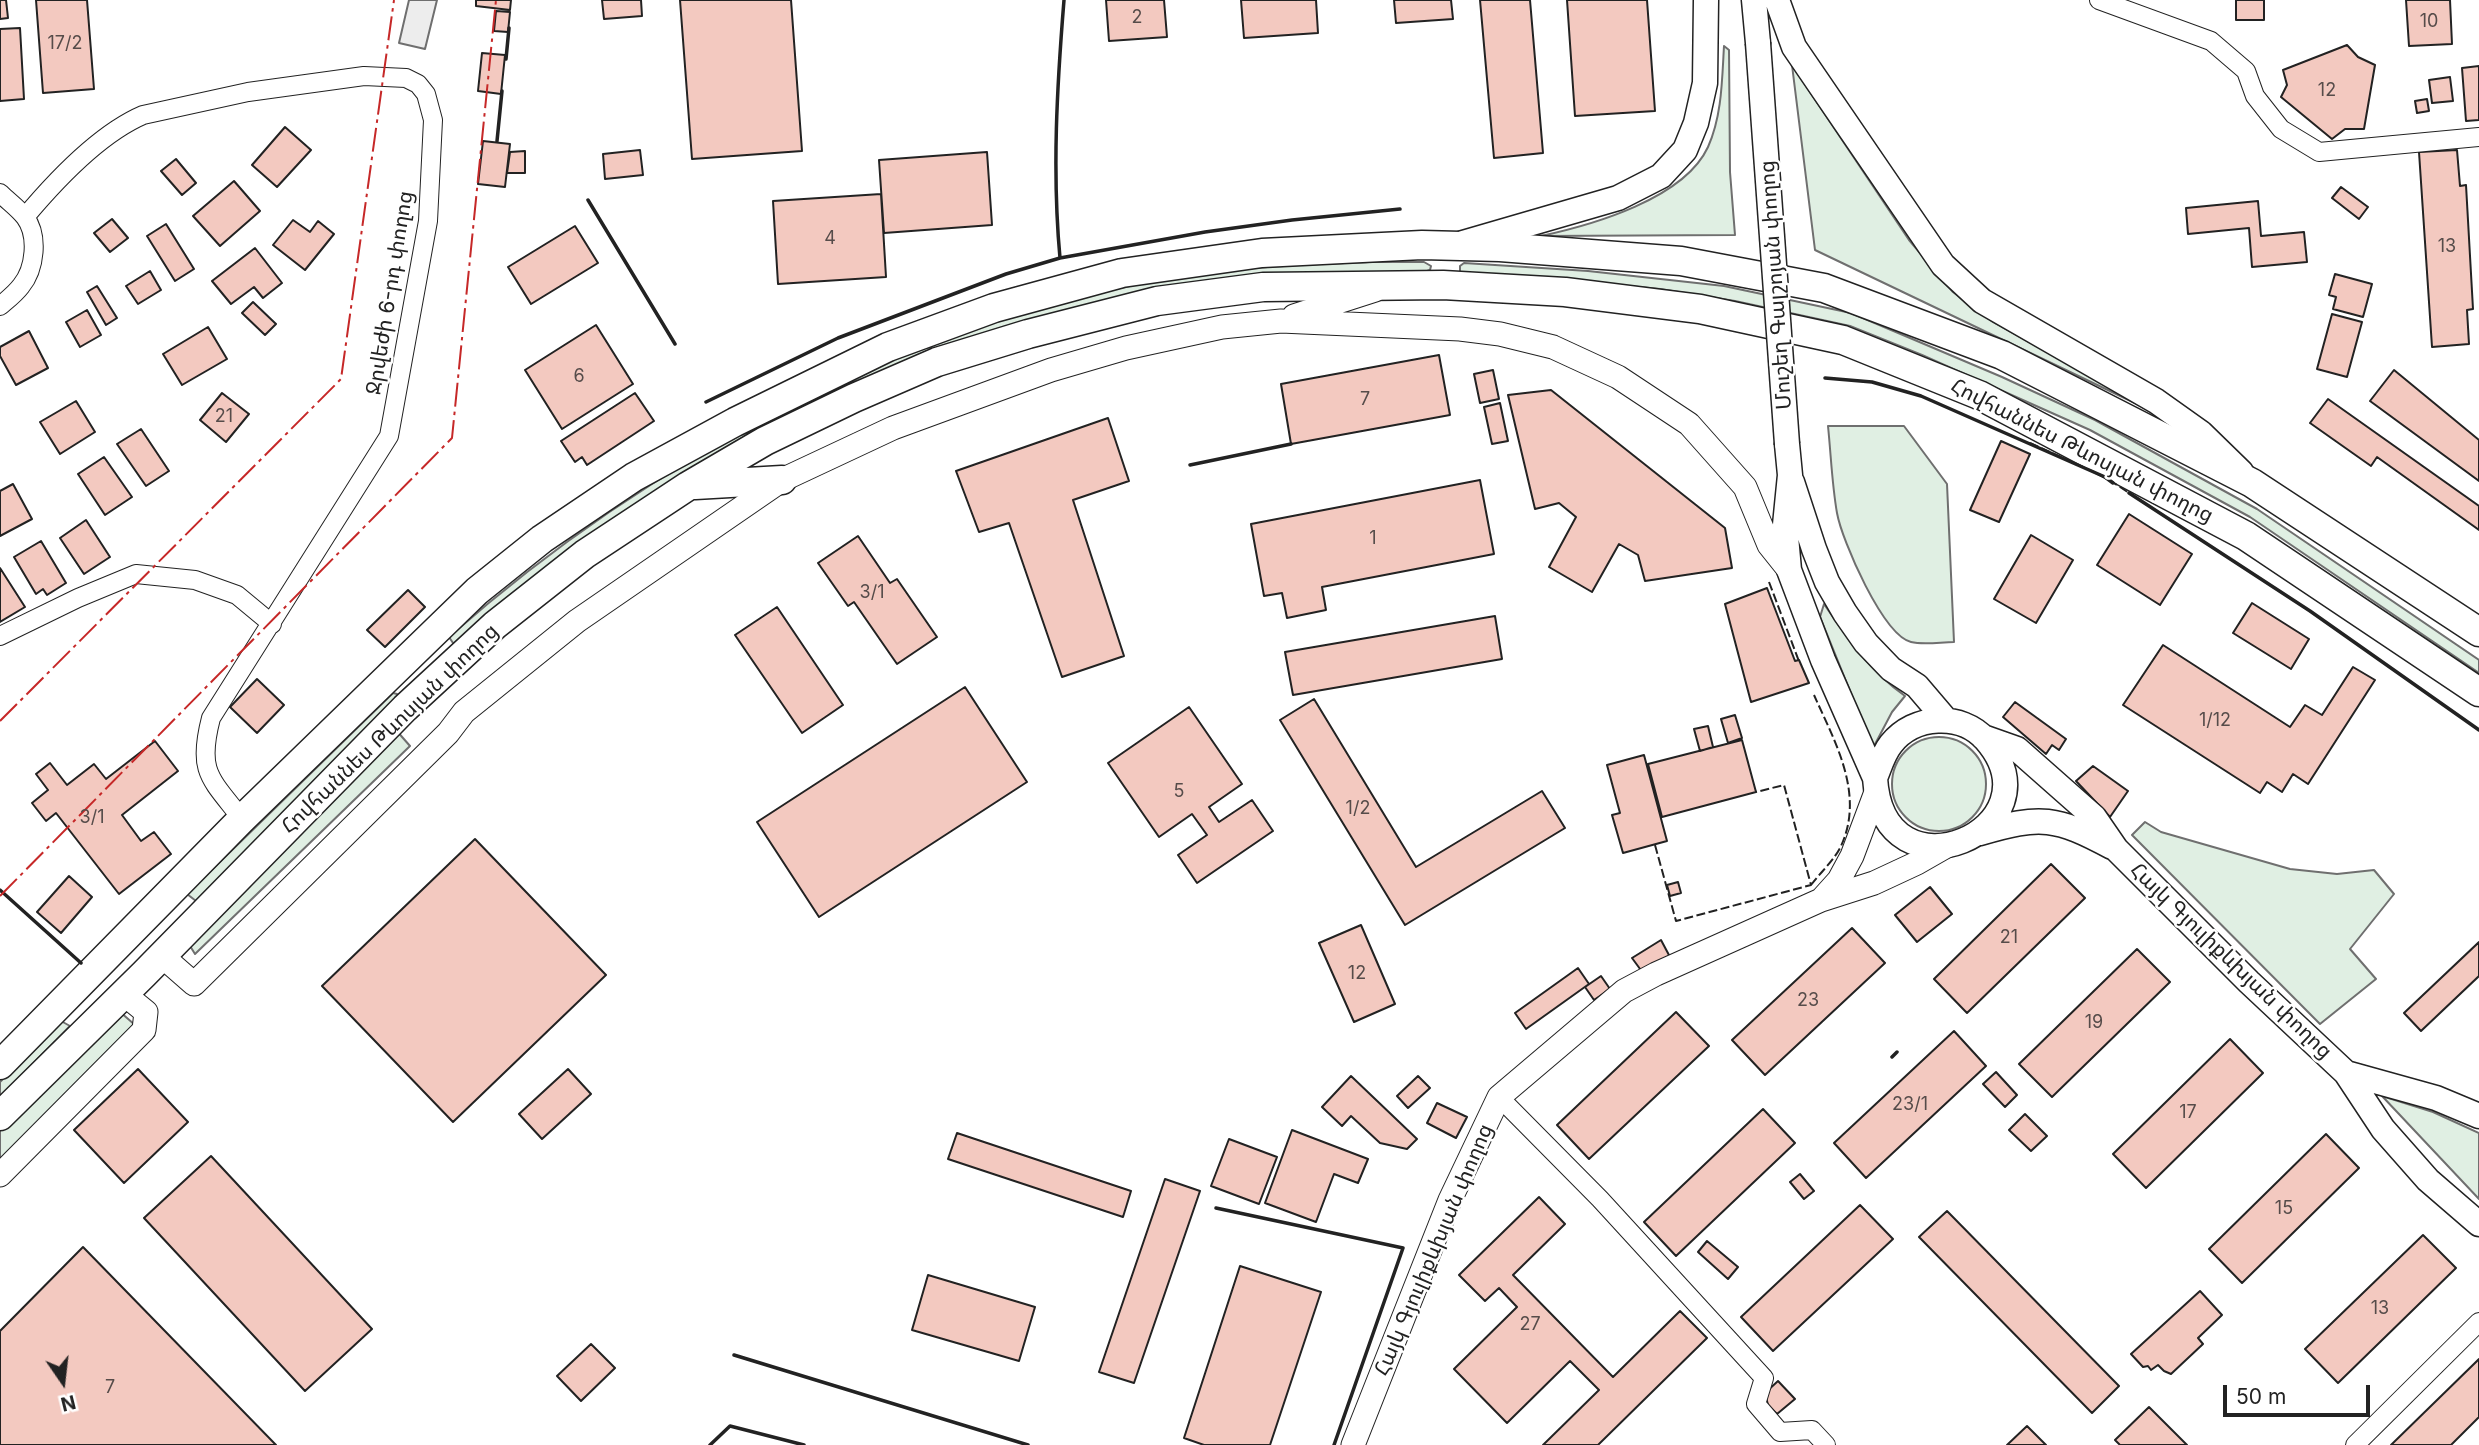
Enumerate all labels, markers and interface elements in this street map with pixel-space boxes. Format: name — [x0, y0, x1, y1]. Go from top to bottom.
house number: 2 — [1132, 7, 1142, 29]
house number: 10 — [2420, 11, 2438, 33]
house number: 17/2 — [48, 33, 82, 55]
house number: 12 — [2318, 80, 2336, 102]
street label: Մուշեղ Գալշոյան փողոց — [1755, 159, 1797, 411]
street label: Ջրվեժի 6-րդ փողոց — [361, 189, 419, 397]
house number: 4 — [824, 228, 836, 250]
house number: 13 — [2438, 236, 2456, 258]
house number: 6 — [573, 366, 585, 388]
street label: Հովհաննես Թևոսյան փողոց — [1946, 374, 2218, 528]
house number: 7 — [1360, 389, 1370, 411]
house number: 21 — [215, 406, 233, 428]
house number: 1 — [1369, 528, 1377, 550]
house number: 3/1 — [860, 582, 884, 604]
street label: Հովհաննես Թևոսյան փողոց — [276, 619, 504, 839]
house number: 1/12 — [2199, 710, 2231, 732]
house number: 5 — [1174, 781, 1184, 803]
house number: 1/2 — [1346, 798, 1370, 820]
house number: 3/1 — [80, 807, 104, 829]
street label: Հայկ Գյուլիքևխյան փողոց — [2125, 858, 2337, 1064]
house number: 21 — [2000, 927, 2018, 949]
house number: 12 — [1348, 963, 1366, 985]
house number: 23 — [1797, 990, 1819, 1012]
house number: 19 — [2085, 1012, 2103, 1034]
house number: 23/1 — [1892, 1094, 1928, 1116]
house number: 17 — [2179, 1102, 2197, 1124]
street label: Հայկ Գյուլիքևխյան փողոց — [1369, 1120, 1499, 1380]
house number: 15 — [2275, 1198, 2293, 1220]
house number: 13 — [2371, 1298, 2389, 1320]
house number: 27 — [1519, 1314, 1541, 1336]
north arrow — [28, 1347, 98, 1417]
scale bar — [2227, 1372, 2374, 1416]
house number: 7 — [105, 1377, 115, 1399]
text: 50 m — [2236, 1384, 2286, 1409]
text: N — [58, 1390, 78, 1416]

